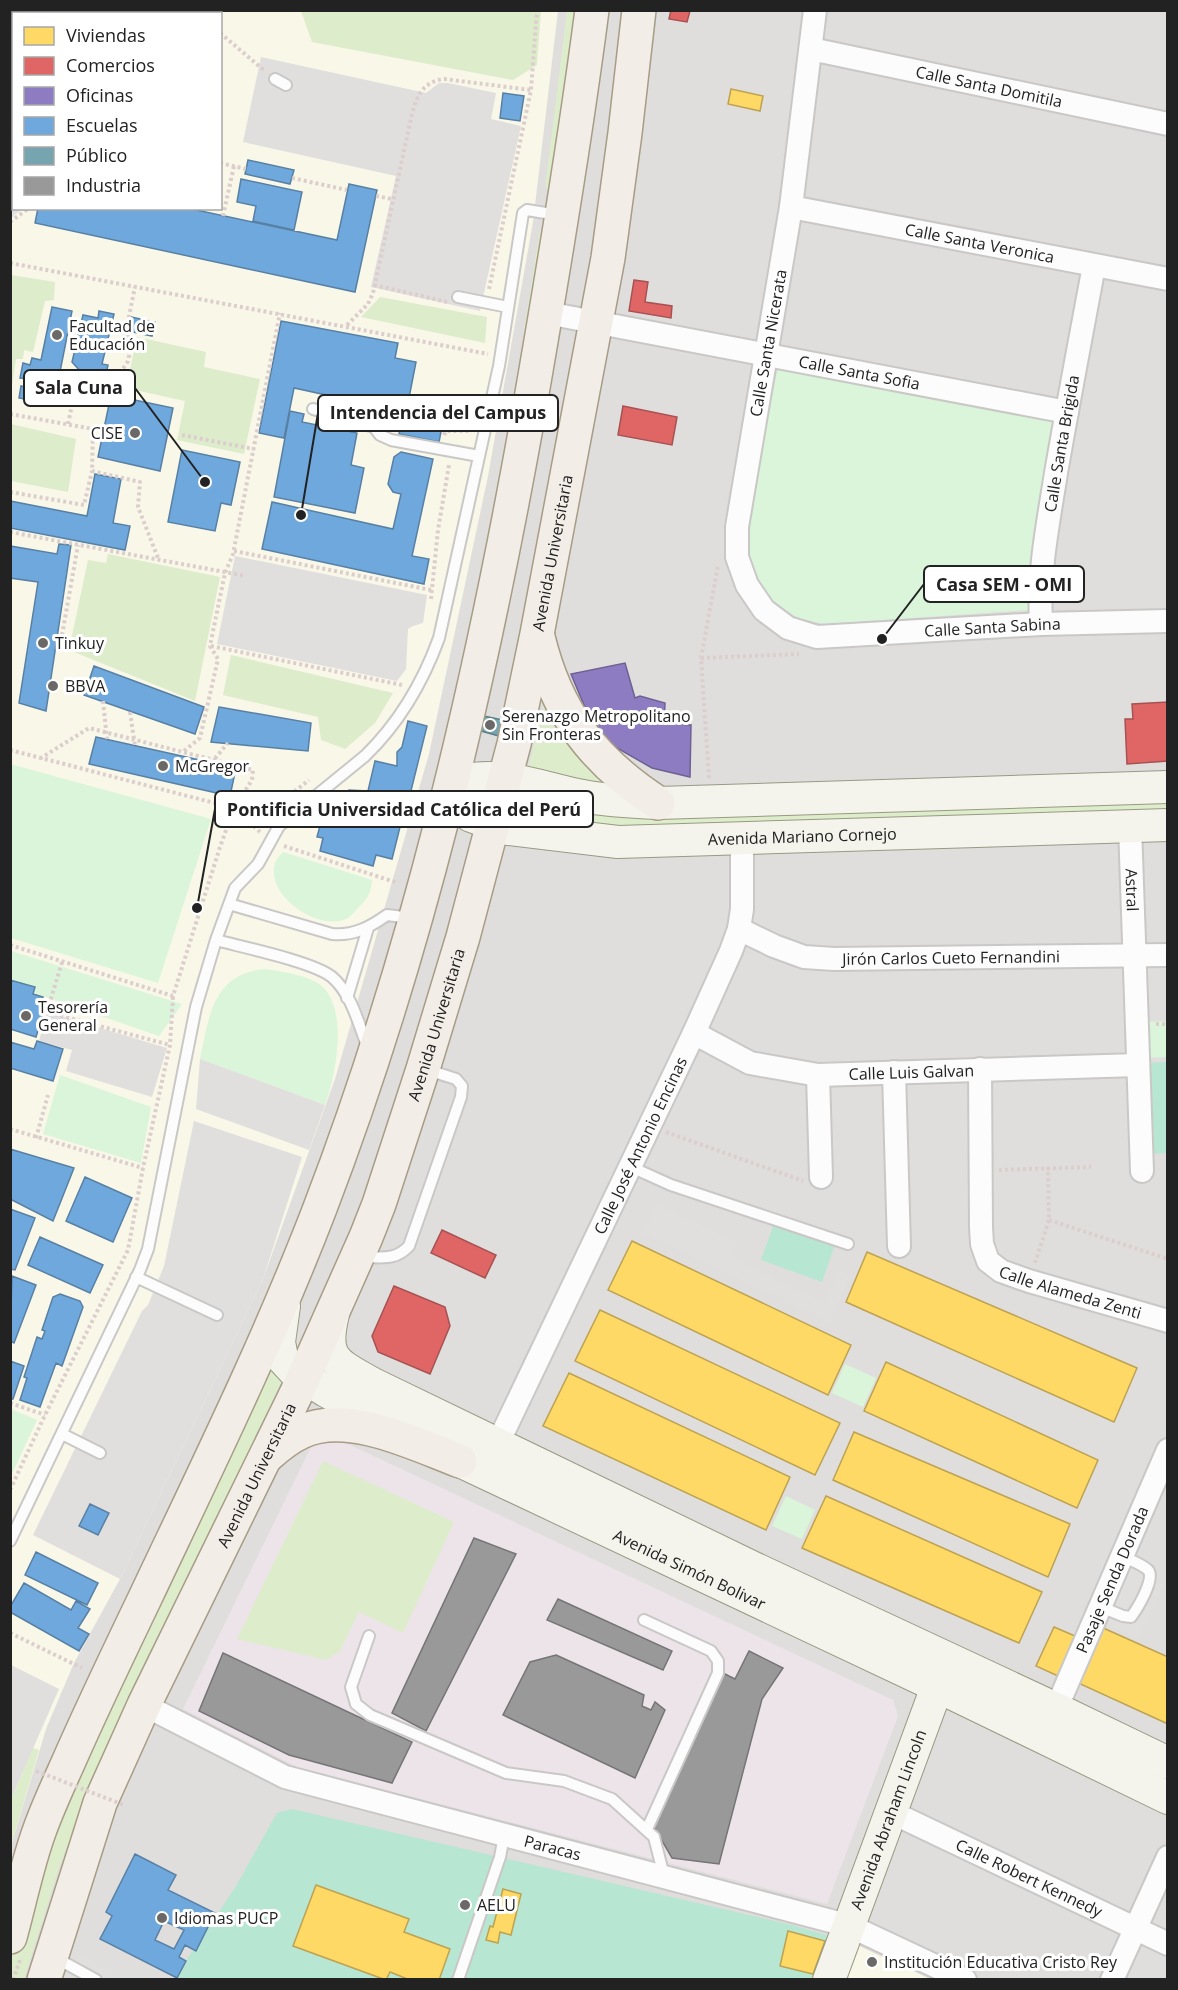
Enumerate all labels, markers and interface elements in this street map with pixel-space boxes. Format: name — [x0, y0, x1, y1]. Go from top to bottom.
legend — [12, 12, 222, 210]
text: Viviendas — [66, 23, 146, 47]
text: Comercios — [66, 53, 155, 77]
street label: Calle Santa Domitila — [914, 60, 1064, 113]
text: Oficinas — [66, 83, 133, 107]
text: Escuelas — [66, 113, 137, 137]
text: Público — [66, 143, 127, 167]
text: Industria — [66, 173, 141, 197]
street label: Calle Santa Veronica — [903, 218, 1056, 268]
street label: Calle Santa Nicerata — [744, 268, 792, 418]
place label: Facultad de Educación — [69, 315, 155, 355]
marker: Facultad de Educación — [50, 328, 64, 342]
street label: Calle Santa Sofia — [797, 350, 922, 395]
callout: Sala Cuna — [24, 370, 135, 406]
street label: Calle Santa Brigida — [1039, 373, 1084, 514]
text: Sala Cuna — [35, 375, 123, 399]
callout: Intendencia del Campus — [318, 395, 558, 431]
text: Intendencia del Campus — [330, 400, 546, 424]
place label: CISE — [91, 422, 123, 444]
marker: CISE — [128, 426, 142, 440]
street label: Avenida Universitaria — [527, 473, 578, 633]
callout: Casa SEM - OMI — [924, 566, 1084, 602]
text: Casa SEM - OMI — [936, 572, 1072, 596]
street label: Calle Santa Sabina — [924, 613, 1061, 642]
place label: Tinkuy — [55, 632, 105, 654]
marker: Tinkuy — [36, 636, 50, 650]
place label: BBVA — [65, 675, 106, 697]
marker: BBVA — [46, 679, 60, 693]
place label: Serenazgo Metropolitano Sin Fronteras — [502, 705, 691, 745]
marker: Serenazgo Metropolitano Sin Fronteras — [483, 718, 497, 732]
place label: McGregor — [175, 755, 250, 777]
marker: McGregor — [156, 759, 170, 773]
callout: Pontificia Universidad Católica del Perú — [215, 791, 593, 827]
text: Pontificia Universidad Católica del Perú — [227, 797, 581, 821]
street label: Avenida Mariano Cornejo — [708, 822, 897, 850]
street label: Astral — [1120, 868, 1144, 912]
street label: Avenida Universitaria — [402, 945, 470, 1104]
street label: Jirón Carlos Cueto Fernandini — [840, 945, 1060, 970]
place label: Tesorería General — [38, 996, 108, 1036]
marker: Tesorería General — [19, 1009, 33, 1023]
street label: Calle José Antonio Encinas — [588, 1053, 692, 1238]
street label: Calle Luis Galvan — [848, 1059, 974, 1085]
street label: Calle Alameda Zenti — [996, 1260, 1144, 1324]
street label: Avenida Universitaria — [212, 1399, 301, 1551]
street label: Pasaje Senda Dorada — [1071, 1503, 1153, 1656]
street label: Avenida Simón Bolivar — [610, 1524, 770, 1615]
street label: Avenida Abraham Lincoln — [845, 1727, 931, 1913]
street label: Paracas — [522, 1830, 583, 1866]
street label: Calle Robert Kennedy — [952, 1833, 1107, 1923]
place label: AELU — [477, 1894, 516, 1916]
marker: AELU — [458, 1898, 472, 1912]
place label: Idiomas PUCP — [174, 1907, 278, 1929]
marker: Idiomas PUCP — [155, 1911, 169, 1925]
place label: Institución Educativa Cristo Rey — [884, 1951, 1118, 1973]
marker: Institución Educativa Cristo Rey — [865, 1955, 879, 1969]

